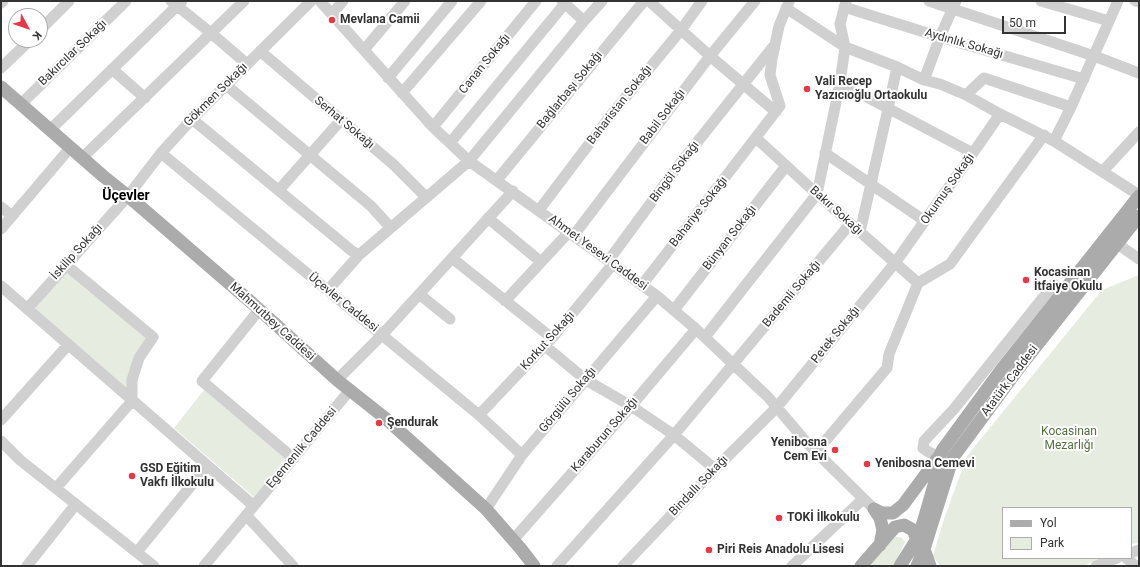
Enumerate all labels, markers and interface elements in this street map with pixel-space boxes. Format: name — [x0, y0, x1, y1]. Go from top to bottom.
north arrow — [8, 8, 48, 48]
scale bar — [1004, 8, 1068, 34]
place label: Mevlana Camii — [340, 13, 420, 27]
marker: Mevlana Camii — [327, 15, 337, 25]
text: 50 m — [1009, 16, 1036, 30]
street label: Bakırcılar Sokağı — [36, 17, 110, 89]
street label: Aydınlık Sokağı — [923, 26, 1005, 62]
text: K — [30, 29, 44, 42]
street label: Canan Sokağı — [456, 31, 514, 97]
street label: Bağlarbaşı Sokağı — [534, 48, 606, 132]
street label: Gökmen Sokağı — [181, 60, 251, 130]
street label: Baharistan Sokağı — [585, 62, 655, 148]
place label: Vali Recep Yazıcıoğlu Ortaokulu — [815, 75, 927, 103]
marker: Vali Recep Yazıcıoğlu Ortaokulu — [802, 84, 812, 94]
street label: Babil Sokağı — [637, 86, 689, 148]
street label: Serhat Sokağı — [311, 94, 377, 152]
street label: Bingöl Sokağı — [647, 139, 703, 205]
street label: Okumuş Sokağı — [918, 151, 978, 227]
street label: Bahariye Sokağı — [667, 174, 731, 250]
street label: Bakır Sokağı — [807, 183, 865, 239]
district label: Üçevler — [102, 188, 150, 204]
street label: Bünyan Sokağı — [700, 203, 760, 273]
street label: Ahmet Yesevi Caddesi — [546, 212, 650, 294]
street label: İskilip Sokağı — [48, 221, 106, 283]
street label: Bademli Sokağı — [760, 258, 824, 330]
place label: Kocasinan İtfaiye Okulu — [1034, 266, 1102, 294]
street label: Üçevler Caddesi — [305, 270, 381, 336]
marker: Kocasinan İtfaiye Okulu — [1021, 275, 1031, 285]
street label: Mahmutbey Caddesi — [226, 280, 318, 364]
street label: Petek Sokağı — [809, 303, 863, 367]
street label: Korkut Sokağı — [518, 309, 578, 373]
street label: Atatürk Caddesi — [979, 343, 1041, 419]
street label: Görgülü Sokağı — [536, 364, 600, 436]
street label: Karaburun Sokağı — [569, 395, 641, 475]
street label: Egemenlik Caddesi — [264, 404, 340, 492]
place label: Şendurak — [387, 416, 438, 430]
marker: Şendurak — [374, 418, 384, 428]
park label: Kocasinan Mezarlığı — [1041, 425, 1097, 453]
place label: Yenibosna Cem Evi — [771, 436, 827, 464]
marker: Yenibosna Cem Evi — [830, 445, 840, 455]
street label: Bindallı Sokağı — [667, 453, 731, 519]
place label: Yenibosna Cemevi — [875, 457, 975, 471]
marker: Yenibosna Cemevi — [862, 459, 872, 469]
place label: GSD Eğitim Vakfı İlkokulu — [140, 462, 214, 490]
marker: GSD Eğitim Vakfı İlkokulu — [127, 471, 137, 481]
legend — [1002, 507, 1132, 559]
place label: TOKİ İlkokulu — [787, 511, 860, 525]
marker: TOKİ İlkokulu — [774, 513, 784, 523]
text: Yol — [1040, 516, 1057, 530]
text: Park — [1040, 536, 1064, 550]
place label: Piri Reis Anadolu Lisesi — [717, 543, 844, 557]
marker: Piri Reis Anadolu Lisesi — [704, 545, 714, 555]

